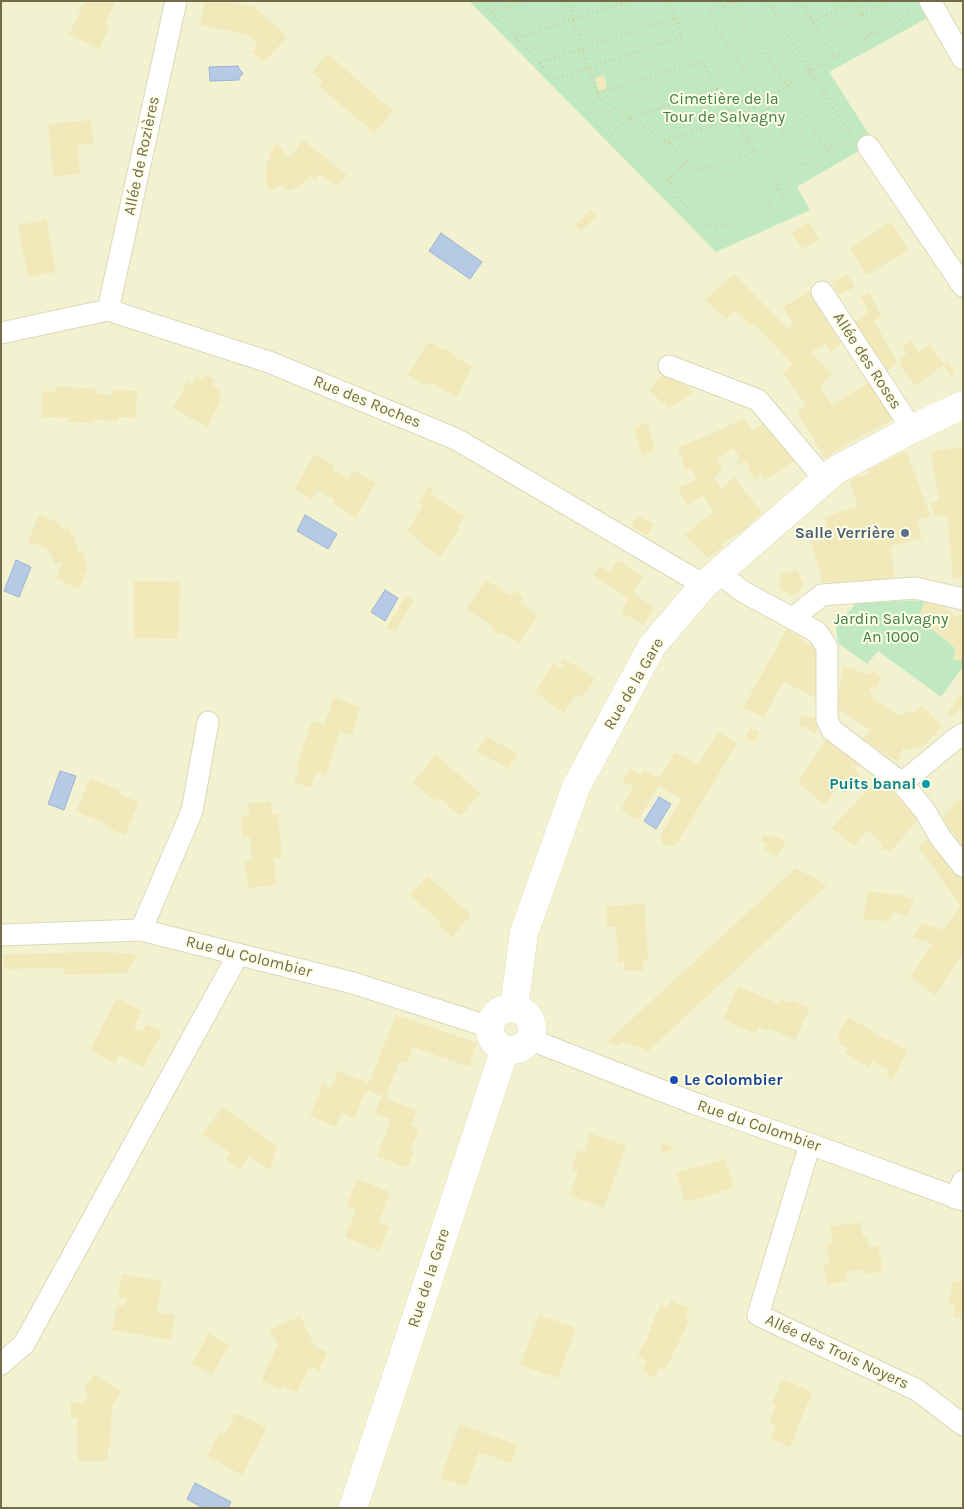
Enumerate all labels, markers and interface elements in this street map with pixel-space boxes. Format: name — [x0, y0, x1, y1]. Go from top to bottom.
park label: Cimetière de la Tour de Salvagny — [663, 89, 785, 127]
street label: Allée de Rozières — [120, 95, 164, 217]
street label: Allée des Roses — [828, 309, 906, 413]
street label: Rue des Roches — [310, 372, 424, 432]
place label: Salle Verrière — [795, 523, 895, 543]
marker: Salle Verrière — [899, 527, 911, 539]
park label: Jardin Salvagny An 1000 — [834, 609, 948, 647]
street label: Rue de la Gare — [600, 635, 668, 733]
place label: Puits banal — [829, 774, 916, 794]
marker: Puits banal — [920, 778, 932, 790]
street label: Rue du Colombier — [184, 932, 314, 982]
place label: Le Colombier — [684, 1070, 783, 1090]
marker: Le Colombier — [668, 1074, 680, 1086]
street label: Rue du Colombier — [695, 1096, 823, 1156]
street label: Rue de la Gare — [404, 1226, 454, 1330]
street label: Allée des Trois Noyers — [762, 1310, 912, 1394]

